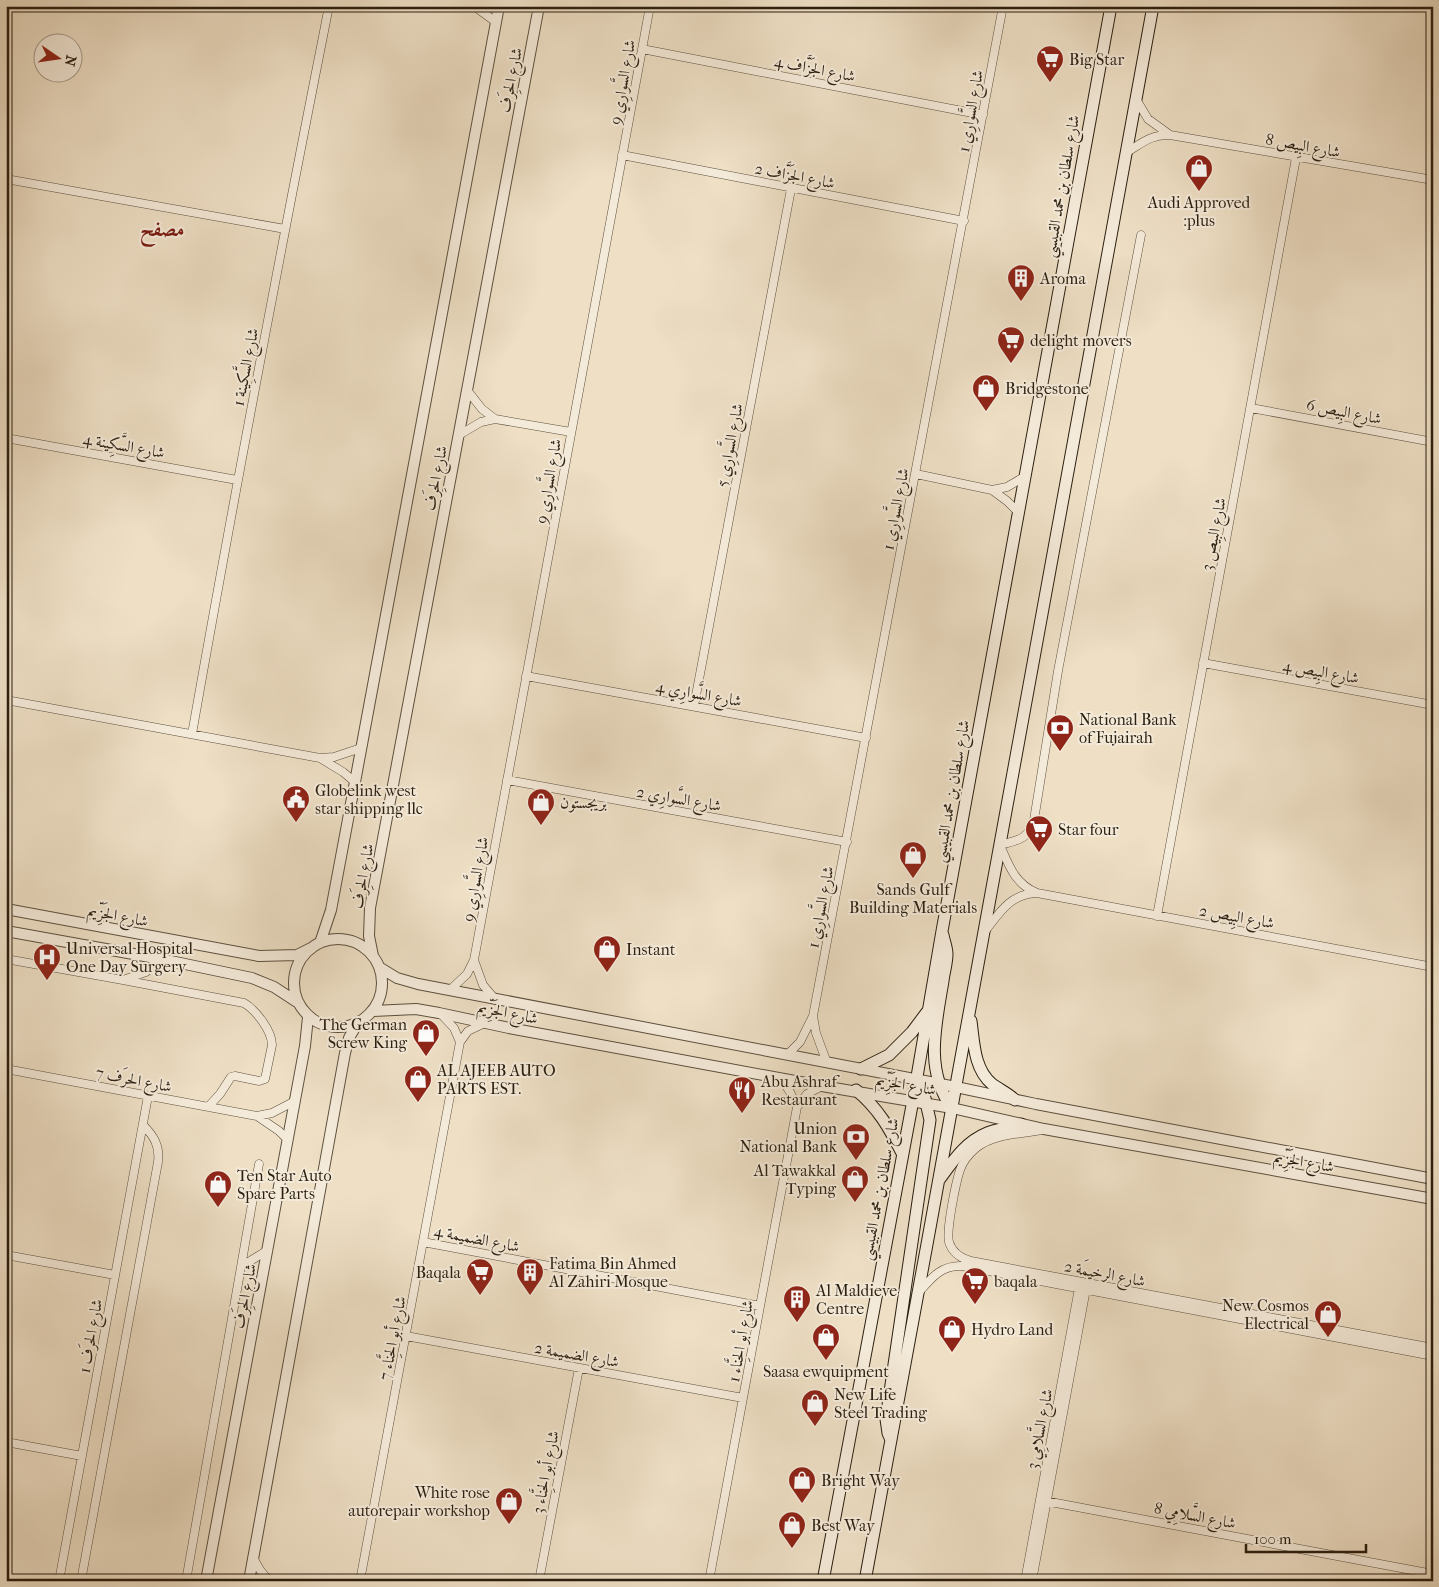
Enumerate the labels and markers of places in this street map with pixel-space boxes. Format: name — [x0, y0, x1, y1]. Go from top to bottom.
supermarket icon: Big Star — [1035, 44, 1065, 83]
place label: Big Star — [1069, 50, 1124, 69]
shop icon: Audi Approved :plus — [1184, 153, 1214, 192]
place label: Audi Approved :plus — [1147, 193, 1251, 230]
building icon: Aroma — [1006, 263, 1036, 302]
place label: Aroma — [1039, 269, 1086, 288]
supermarket icon: delight movers — [996, 325, 1026, 364]
place label: delight movers — [1030, 331, 1132, 350]
shop icon: Bridgestone — [971, 373, 1001, 412]
place label: Bridgestone — [1005, 379, 1089, 398]
place label: National Bank of Fujairah — [1079, 710, 1177, 747]
bank icon: National Bank of Fujairah — [1045, 713, 1075, 752]
place label: Globelink west star shipping llc — [315, 781, 423, 818]
public building icon: Globelink west star shipping llc — [281, 784, 311, 823]
shop icon: بريجستون — [526, 787, 556, 826]
place label: بريجستون — [560, 793, 607, 813]
supermarket icon: Star four — [1024, 814, 1054, 853]
place label: Star four — [1058, 820, 1119, 839]
shop icon: Sands Gulf Building Materials — [898, 840, 928, 879]
place label: Sands Gulf Building Materials — [849, 880, 977, 917]
shop icon: Instant — [592, 934, 622, 973]
place label: Universal Hospital One Day Surgery — [66, 939, 194, 976]
place label: Instant — [626, 940, 676, 959]
hospital icon: Universal Hospital One Day Surgery — [32, 942, 62, 981]
place label: The German Screw King — [320, 1015, 408, 1052]
shop icon: The German Screw King — [411, 1018, 441, 1057]
place label: AL AJEEB AUTO PARTS EST. — [436, 1061, 556, 1098]
shop icon: AL AJEEB AUTO PARTS EST. — [403, 1064, 433, 1103]
place label: Abu Ashraf Restaurant — [760, 1072, 841, 1109]
restaurant icon: Abu Ashraf Restaurant — [727, 1075, 757, 1114]
place label: Union National Bank — [740, 1119, 838, 1156]
bank icon: Union National Bank — [841, 1122, 871, 1161]
place label: Al Tawakkal Typing — [753, 1161, 837, 1198]
shop icon: Al Tawakkal Typing — [840, 1164, 870, 1203]
place label: Ten Star Auto Spare Parts — [237, 1166, 332, 1203]
shop icon: Ten Star Auto Spare Parts — [203, 1169, 233, 1208]
place label: Fatima Bin Ahmed Al Zahiri Mosque — [548, 1254, 677, 1291]
supermarket icon: Baqala — [465, 1257, 495, 1296]
building icon: Fatima Bin Ahmed Al Zahiri Mosque — [515, 1257, 545, 1296]
place label: Baqala — [416, 1263, 462, 1282]
supermarket icon: baqala — [960, 1266, 990, 1305]
place label: baqala — [993, 1272, 1038, 1291]
place label: Al Maldieve Centre — [815, 1281, 897, 1318]
building icon: Al Maldieve Centre — [782, 1284, 812, 1323]
place label: New Cosmos Electrical — [1222, 1296, 1310, 1333]
shop icon: New Cosmos Electrical — [1313, 1299, 1343, 1338]
shop icon: Hydro Land — [937, 1314, 967, 1353]
place label: Hydro Land — [971, 1320, 1054, 1339]
shop icon: Saasa ewquipment — [811, 1322, 841, 1361]
place label: Saasa ewquipment — [763, 1362, 889, 1381]
place label: New Life Steel Trading — [834, 1385, 927, 1422]
shop icon: New Life Steel Trading — [800, 1388, 830, 1427]
shop icon: Bright Way — [787, 1465, 817, 1504]
place label: Bright Way — [821, 1471, 900, 1490]
place label: White rose autorepair workshop — [348, 1483, 490, 1520]
shop icon: White rose autorepair workshop — [494, 1486, 524, 1525]
shop icon: Best Way — [777, 1510, 807, 1549]
place label: Best Way — [811, 1516, 875, 1535]

